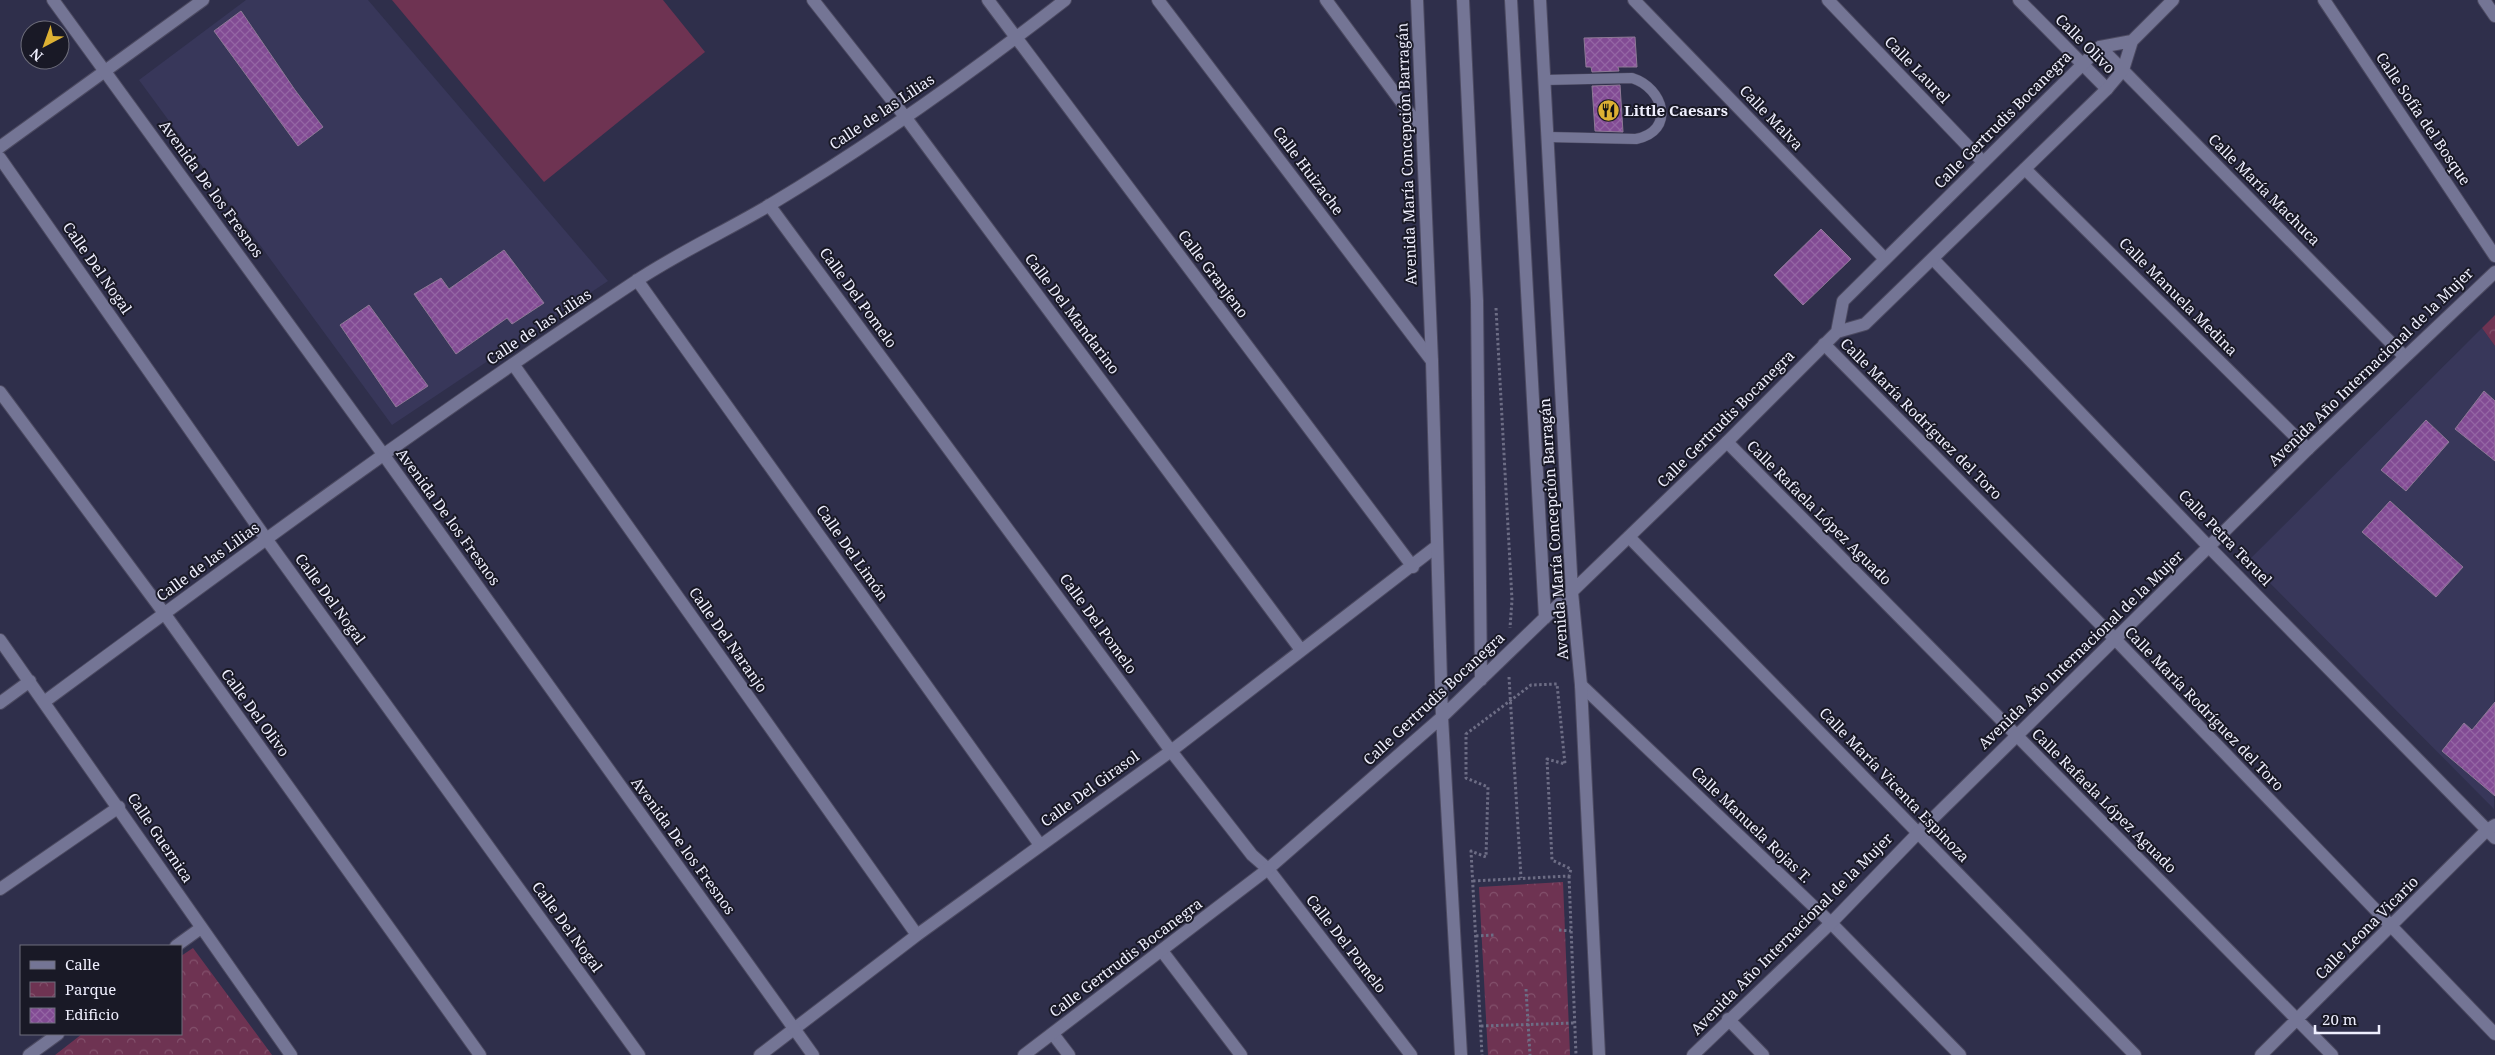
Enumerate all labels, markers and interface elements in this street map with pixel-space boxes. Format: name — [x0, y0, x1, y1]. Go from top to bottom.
street label: Calle Olivo — [2051, 9, 2120, 78]
north arrow — [20, 20, 70, 70]
street label: Avenida María Concepción Barragán — [1391, 22, 1421, 286]
street label: Calle Laurel — [1881, 31, 1955, 107]
text: N — [26, 44, 47, 66]
street label: Calle Gertrudis Bocanegra — [1929, 46, 2075, 192]
street label: Calle Sofía del Bosque — [2372, 48, 2476, 189]
street label: Calle de las Lilias — [825, 68, 938, 154]
street label: Calle Malva — [1736, 80, 1808, 154]
restaurant icon: Little Caesars — [1596, 99, 1620, 123]
place label: Little Caesars — [1624, 100, 1728, 120]
street label: Avenida De los Fresnos — [155, 116, 269, 261]
street label: Calle Huizache — [1269, 122, 1349, 219]
street label: Calle María Machuca — [2204, 129, 2325, 250]
street label: Calle Del Nogal — [59, 218, 137, 318]
street label: Calle Granjeno — [1174, 225, 1253, 321]
street label: Calle Manuela Medina — [2115, 233, 2242, 360]
street label: Calle Del Pomelo — [816, 243, 902, 352]
street label: Calle Del Mandarino — [1021, 249, 1125, 378]
street label: Avenida Año Internacional de la Mujer — [2263, 263, 2477, 470]
street label: Calle de las Lilias — [482, 283, 595, 369]
street label: Calle María Rodríguez del Toro — [1837, 333, 2007, 503]
street label: Calle Gertrudis Bocanegra — [1652, 345, 1798, 491]
street label: Avenida María Concepción Barragán — [1534, 397, 1572, 661]
street label: Calle Rafaela López Aguado — [1743, 436, 1896, 589]
street label: Avenida De los Fresnos — [392, 444, 506, 589]
street label: Calle Petra Teruel — [2175, 485, 2277, 590]
street label: Calle Del Limón — [812, 500, 894, 605]
street label: Calle de las Lilias — [152, 517, 263, 605]
street label: Avenida Año Internacional de la Mujer — [1973, 546, 2187, 753]
street label: Calle Del Nogal — [291, 549, 371, 648]
street label: Calle Del Pomelo — [1056, 569, 1142, 678]
street label: Calle Del Naranjo — [685, 583, 773, 696]
street label: Calle María Rodríguez del Toro — [2121, 622, 2289, 795]
street label: Calle Gertrudis Bocanegra — [1358, 627, 1508, 769]
street label: Calle Del Olivo — [217, 664, 295, 760]
street label: Calle María Vicenta Espinoza — [1815, 703, 1974, 866]
street label: Calle Rafaela López Aguado — [2028, 724, 2181, 877]
street label: Calle Del Girasol — [1036, 745, 1143, 831]
street label: Calle Manuela Rojas T. — [1687, 762, 1816, 887]
street label: Avenida De los Fresnos — [627, 773, 741, 918]
street label: Calle Guernica — [123, 789, 198, 886]
street label: Avenida Año Internacional de la Mujer — [1686, 828, 1897, 1039]
street label: Calle Leona Vicario — [2310, 871, 2422, 983]
street label: Calle Del Nogal — [528, 877, 608, 976]
street label: Calle Del Pomelo — [1302, 890, 1391, 997]
street label: Calle Gertrudis Bocanegra — [1045, 893, 1206, 1021]
legend — [20, 945, 182, 1035]
text: Calle — [65, 954, 100, 974]
text: Parque — [65, 979, 116, 999]
scale bar — [2315, 1002, 2379, 1034]
text: Edificio — [65, 1004, 119, 1024]
text: 20 m — [2322, 1009, 2357, 1029]

